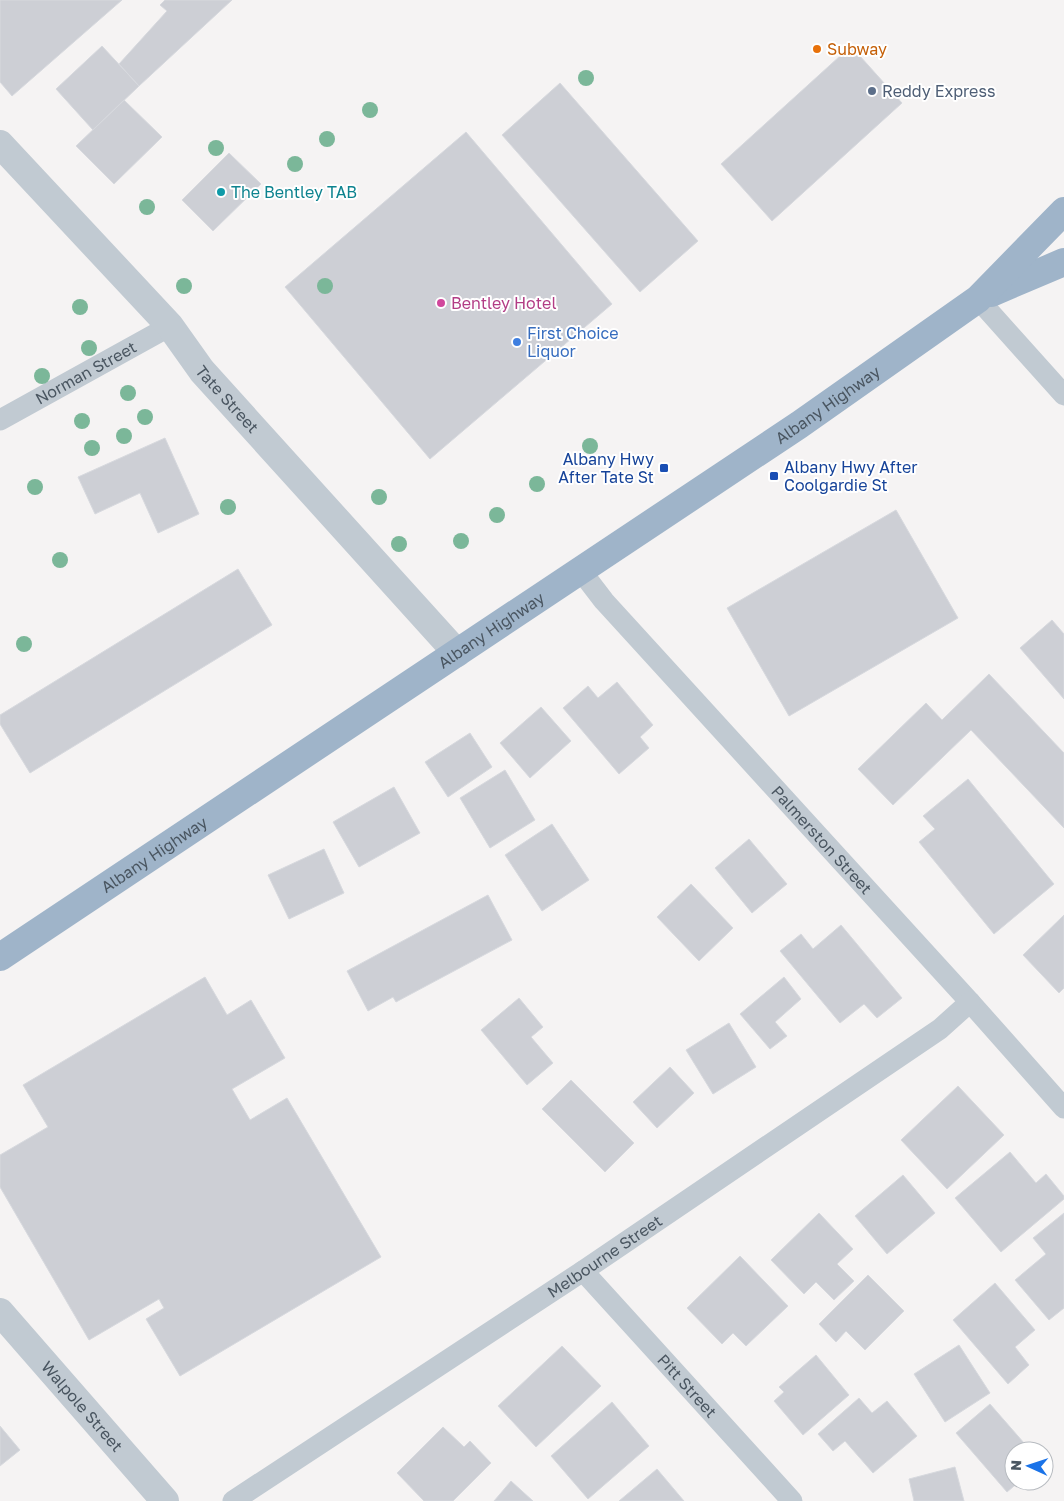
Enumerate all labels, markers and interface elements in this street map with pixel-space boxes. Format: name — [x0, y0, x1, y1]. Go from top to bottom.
place label: Subway — [827, 39, 887, 59]
marker: Subway — [811, 43, 823, 55]
place label: Reddy Express — [882, 81, 995, 101]
marker: Reddy Express — [866, 85, 878, 97]
place label: The Bentley TAB — [231, 182, 357, 202]
marker: The Bentley TAB — [215, 186, 227, 198]
place label: Bentley Hotel — [451, 293, 557, 313]
marker: Bentley Hotel — [435, 297, 447, 309]
place label: First Choice Liquor — [527, 323, 619, 361]
marker: First Choice Liquor — [511, 336, 523, 348]
street label: Norman Street — [32, 337, 140, 409]
street label: Albany Highway — [771, 361, 884, 448]
street label: Tate Street — [191, 362, 263, 437]
place label: Albany Hwy After Tate St — [558, 449, 654, 487]
place label: Albany Hwy After Coolgardie St — [784, 457, 918, 495]
marker: Albany Hwy After Tate St — [658, 462, 670, 474]
marker: Albany Hwy After Coolgardie St — [768, 470, 780, 482]
street label: Albany Highway — [434, 588, 548, 672]
street label: Palmerston Street — [767, 781, 876, 898]
street label: Albany Highway — [97, 812, 211, 897]
street label: Melbourne Street — [543, 1210, 666, 1302]
street label: Pitt Street — [653, 1350, 721, 1422]
street label: Walpole Street — [37, 1357, 127, 1456]
north arrow — [1004, 1441, 1054, 1491]
text: N — [1007, 1460, 1024, 1471]

